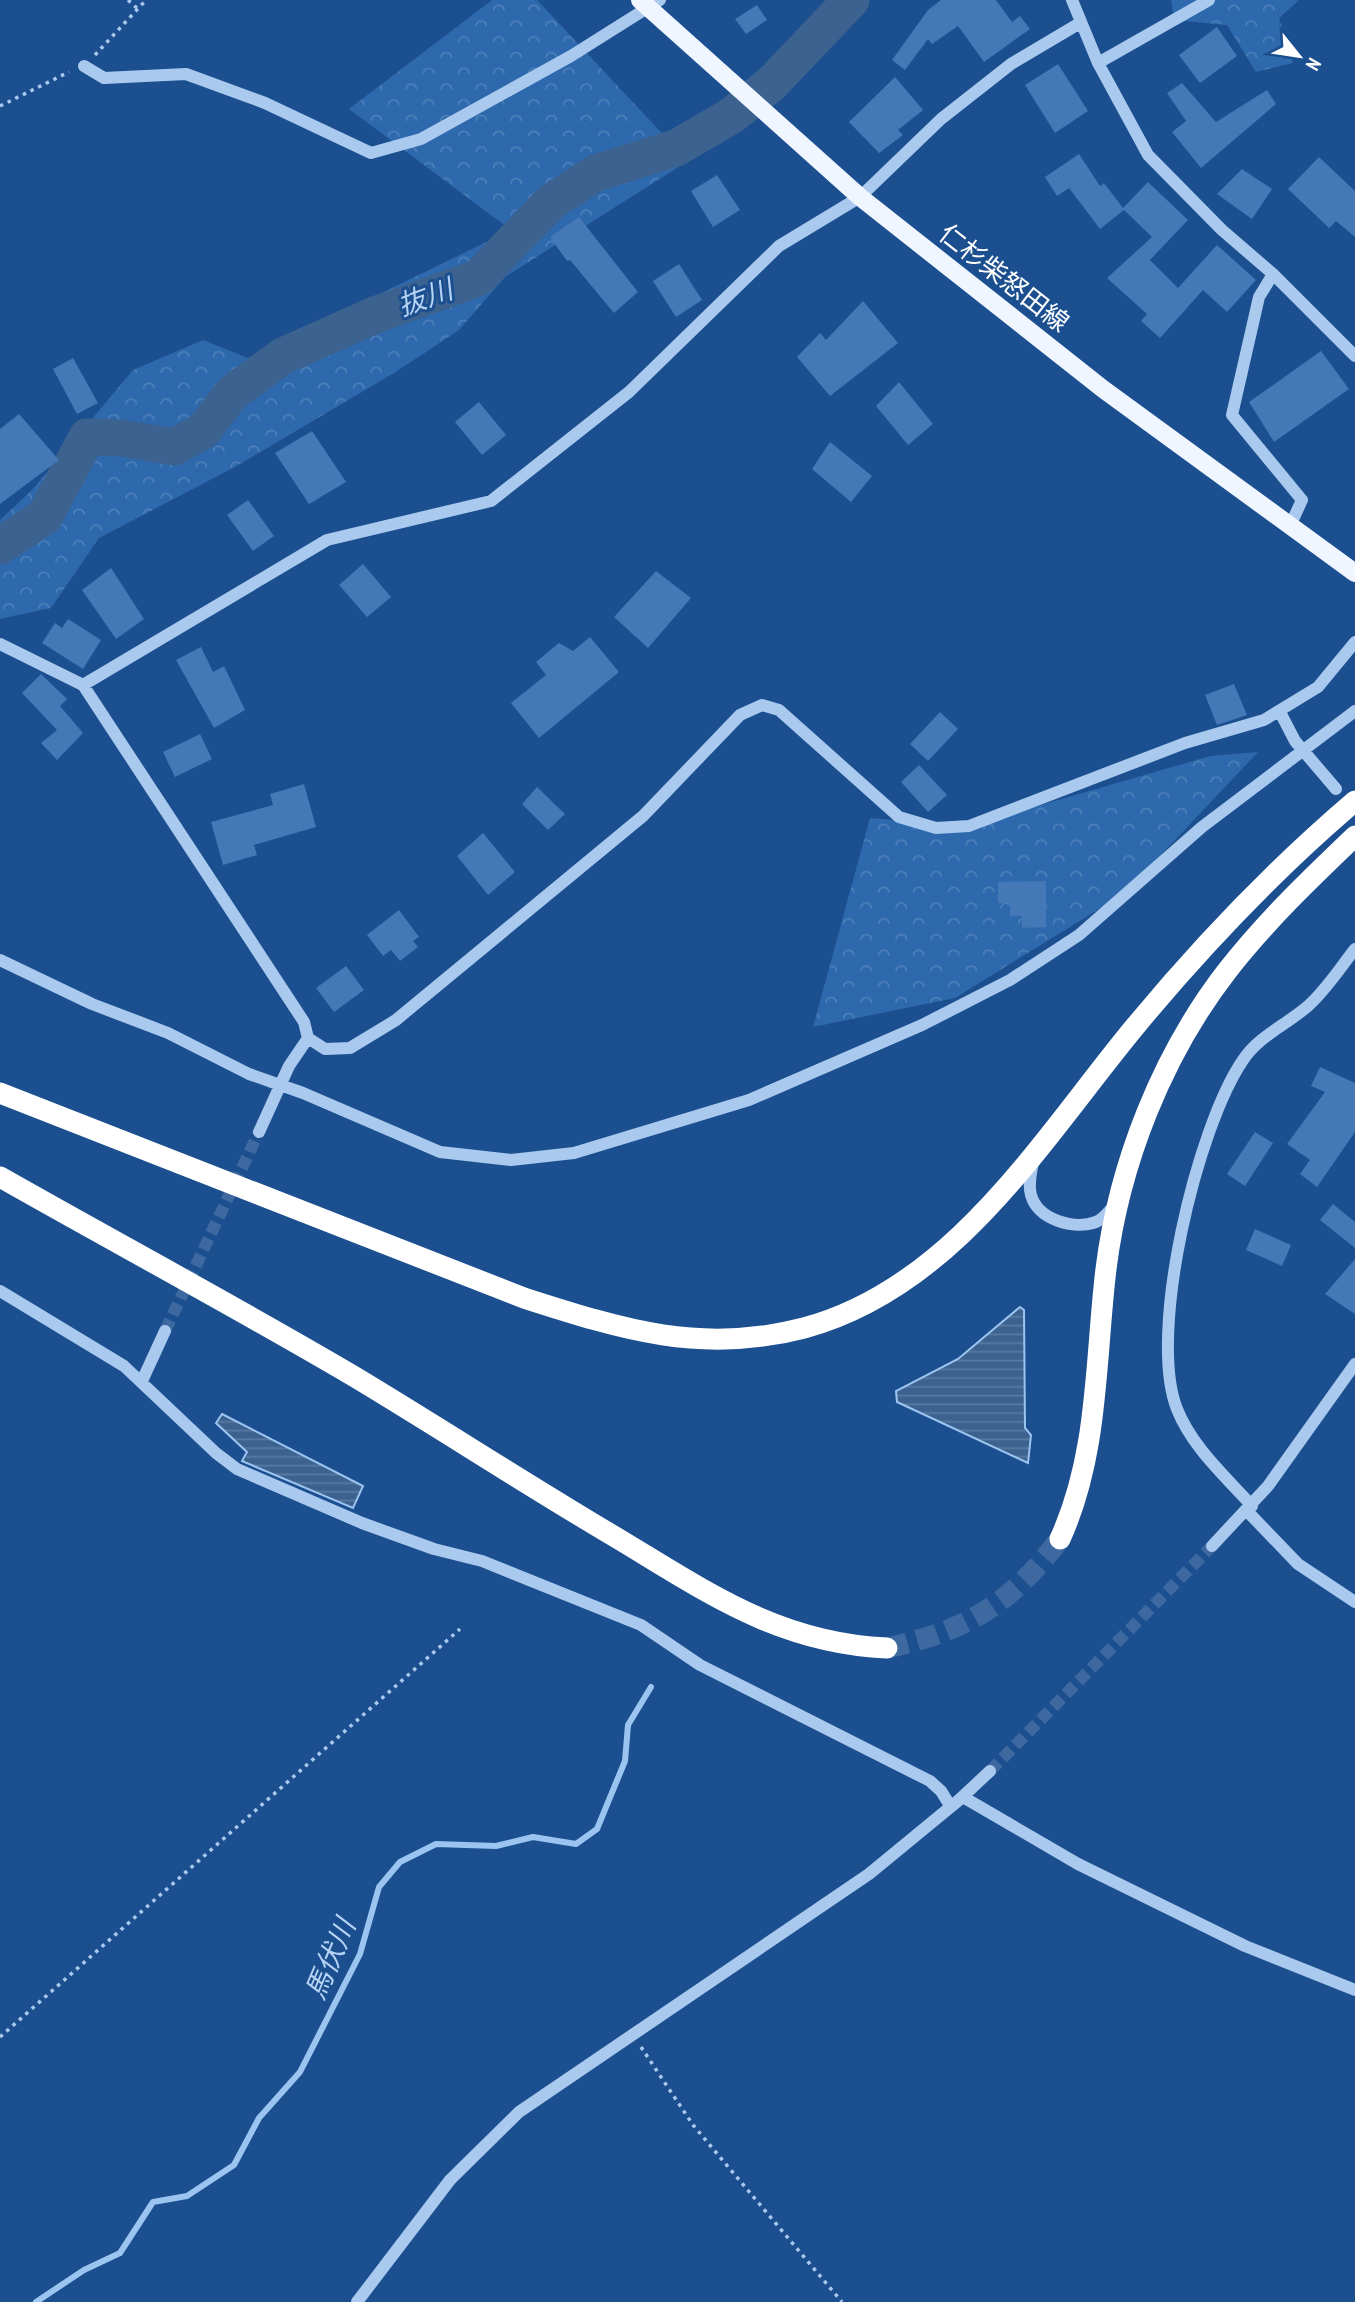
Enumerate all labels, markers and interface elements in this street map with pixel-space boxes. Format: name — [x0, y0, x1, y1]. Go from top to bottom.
north arrow — [1264, 21, 1334, 91]
text: N — [1301, 54, 1327, 75]
street label: 仁杉柴怒田線 — [933, 217, 1076, 339]
water label: 抜川 — [392, 269, 460, 323]
water label: 馬伏川 — [296, 1910, 364, 2005]

